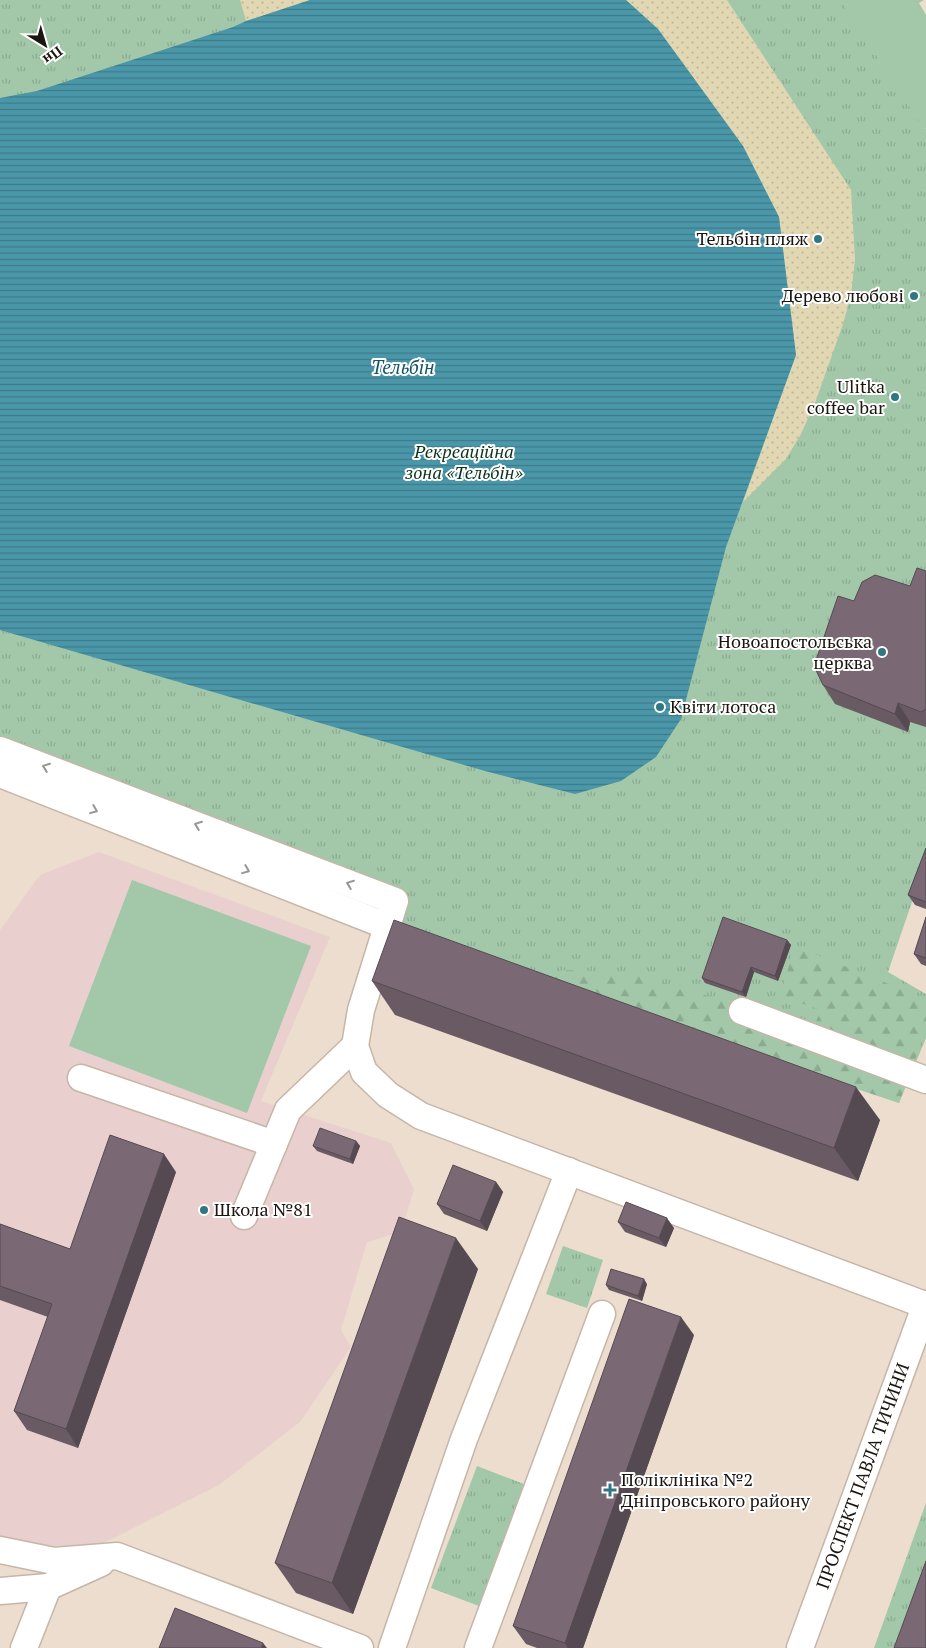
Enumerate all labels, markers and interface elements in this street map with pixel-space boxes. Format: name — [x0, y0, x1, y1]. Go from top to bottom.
north arrow — [20, 20, 70, 70]
text: Пн — [39, 42, 67, 69]
place label: Тельбін пляж — [697, 226, 808, 250]
marker: Тельбін пляж — [812, 233, 824, 245]
place label: Дерево любові — [782, 283, 904, 307]
marker: Дерево любові — [908, 290, 920, 302]
water label: Тельбін — [371, 354, 435, 379]
place label: Ulitka coffee bar — [807, 374, 885, 419]
marker: Ulitka coffee bar — [889, 391, 901, 403]
park label: Рекреаційна зона «Тельбін» — [404, 439, 523, 484]
place label: Новоапостольська церква — [718, 629, 872, 674]
marker: Новоапостольська церква — [876, 646, 888, 658]
place label: Квіти лотоса — [670, 694, 776, 718]
marker: Квіти лотоса — [654, 701, 666, 713]
one-way arrow — [42, 763, 51, 773]
one-way arrow — [90, 805, 98, 815]
one-way arrow — [194, 821, 203, 832]
one-way arrow — [241, 864, 249, 874]
one-way arrow — [346, 879, 354, 889]
place label: Школа №81 — [214, 1197, 313, 1221]
marker: Школа №81 — [198, 1204, 210, 1216]
street label: ПРОСПЕКТ ПАВЛА ТИЧИНИ — [810, 1359, 914, 1592]
place label: Поліклініка №2 Дніпровського району — [621, 1467, 811, 1512]
marker: Поліклініка №2 Дніпровського району — [603, 1483, 617, 1497]

